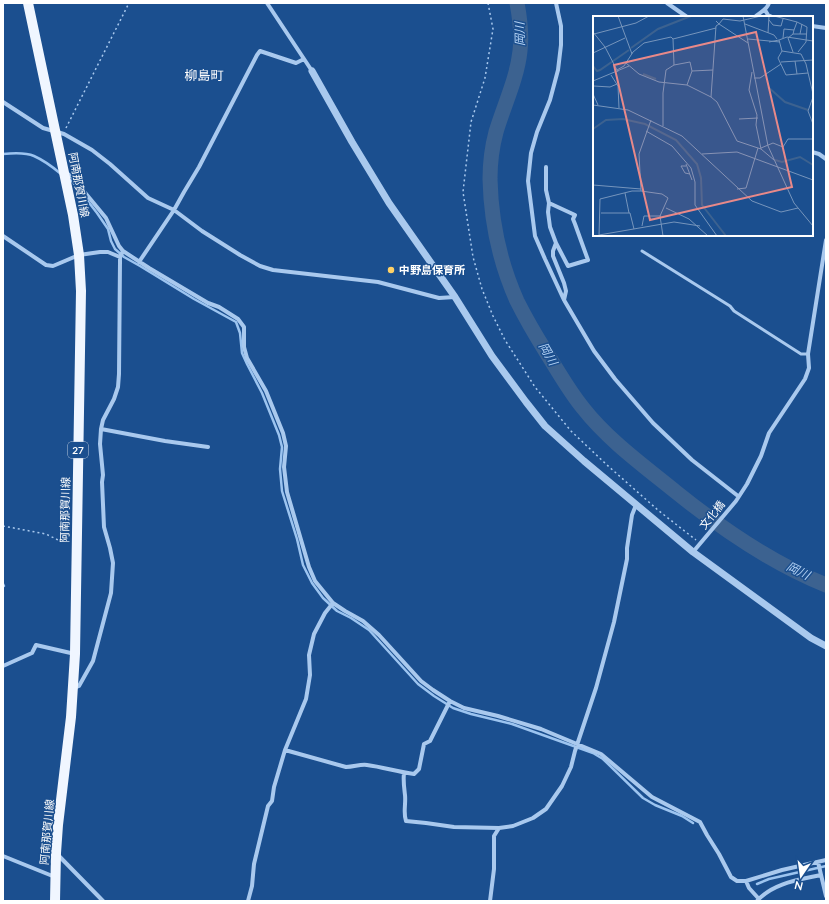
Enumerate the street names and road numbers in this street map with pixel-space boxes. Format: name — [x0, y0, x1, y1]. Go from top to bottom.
street label: 阿南那賀川線 — [67, 151, 92, 219]
road number: 27 — [68, 442, 88, 458]
street label: 阿南那賀川線 — [57, 477, 72, 543]
street label: 文化橋 — [696, 498, 727, 532]
street label: 阿南那賀川線 — [37, 799, 56, 865]

